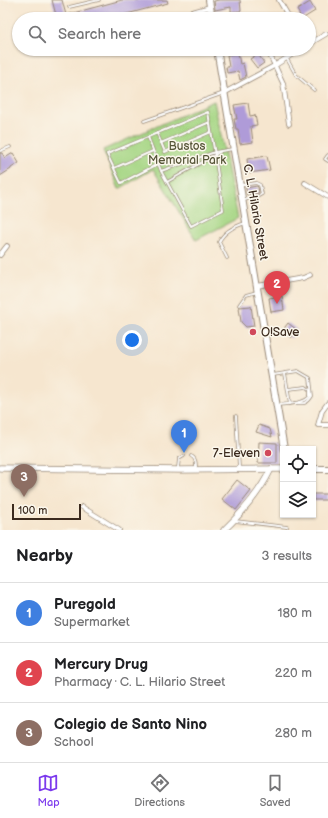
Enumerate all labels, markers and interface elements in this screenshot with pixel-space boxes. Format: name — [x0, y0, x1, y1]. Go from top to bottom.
search box — [12, 12, 316, 56]
icon: search — [26, 23, 48, 45]
text: Search here — [58, 25, 141, 44]
park label: Bustos Memorial Park — [148, 139, 226, 168]
street label: C. L. Hilario Street — [240, 163, 271, 262]
pin: 2 — [264, 271, 290, 304]
place label: O!Save — [261, 325, 299, 340]
marker: O!Save — [248, 327, 258, 337]
your location — [122, 330, 142, 350]
pin: 1 — [171, 420, 197, 453]
place label: 7-Eleven — [213, 446, 260, 461]
map controls — [280, 446, 316, 518]
button: locate — [280, 446, 316, 482]
marker: 7-Eleven — [263, 448, 273, 458]
pin: 3 — [11, 464, 37, 497]
button: layers — [280, 482, 316, 518]
scale bar — [12, 502, 81, 521]
text: 100 m — [18, 504, 47, 517]
text: Nearby — [16, 546, 73, 566]
text: 3 results — [261, 548, 312, 564]
text: Puregold — [54, 595, 116, 614]
text: 1 — [26, 605, 32, 621]
text: 180 m — [277, 605, 312, 621]
text: Supermarket — [54, 614, 130, 630]
text: Mercury Drug — [54, 655, 148, 674]
text: 2 — [25, 665, 33, 681]
text: 220 m — [275, 665, 312, 681]
text: Pharmacy · C. L. Hilario Street — [54, 674, 225, 690]
text: Colegio de Santo Nino — [54, 715, 207, 734]
text: 3 — [25, 725, 33, 741]
text: 280 m — [275, 725, 312, 741]
text: School — [54, 734, 94, 750]
tab: Map — [37, 772, 60, 809]
tab: Directions — [134, 772, 185, 809]
tab: Saved — [260, 772, 291, 809]

